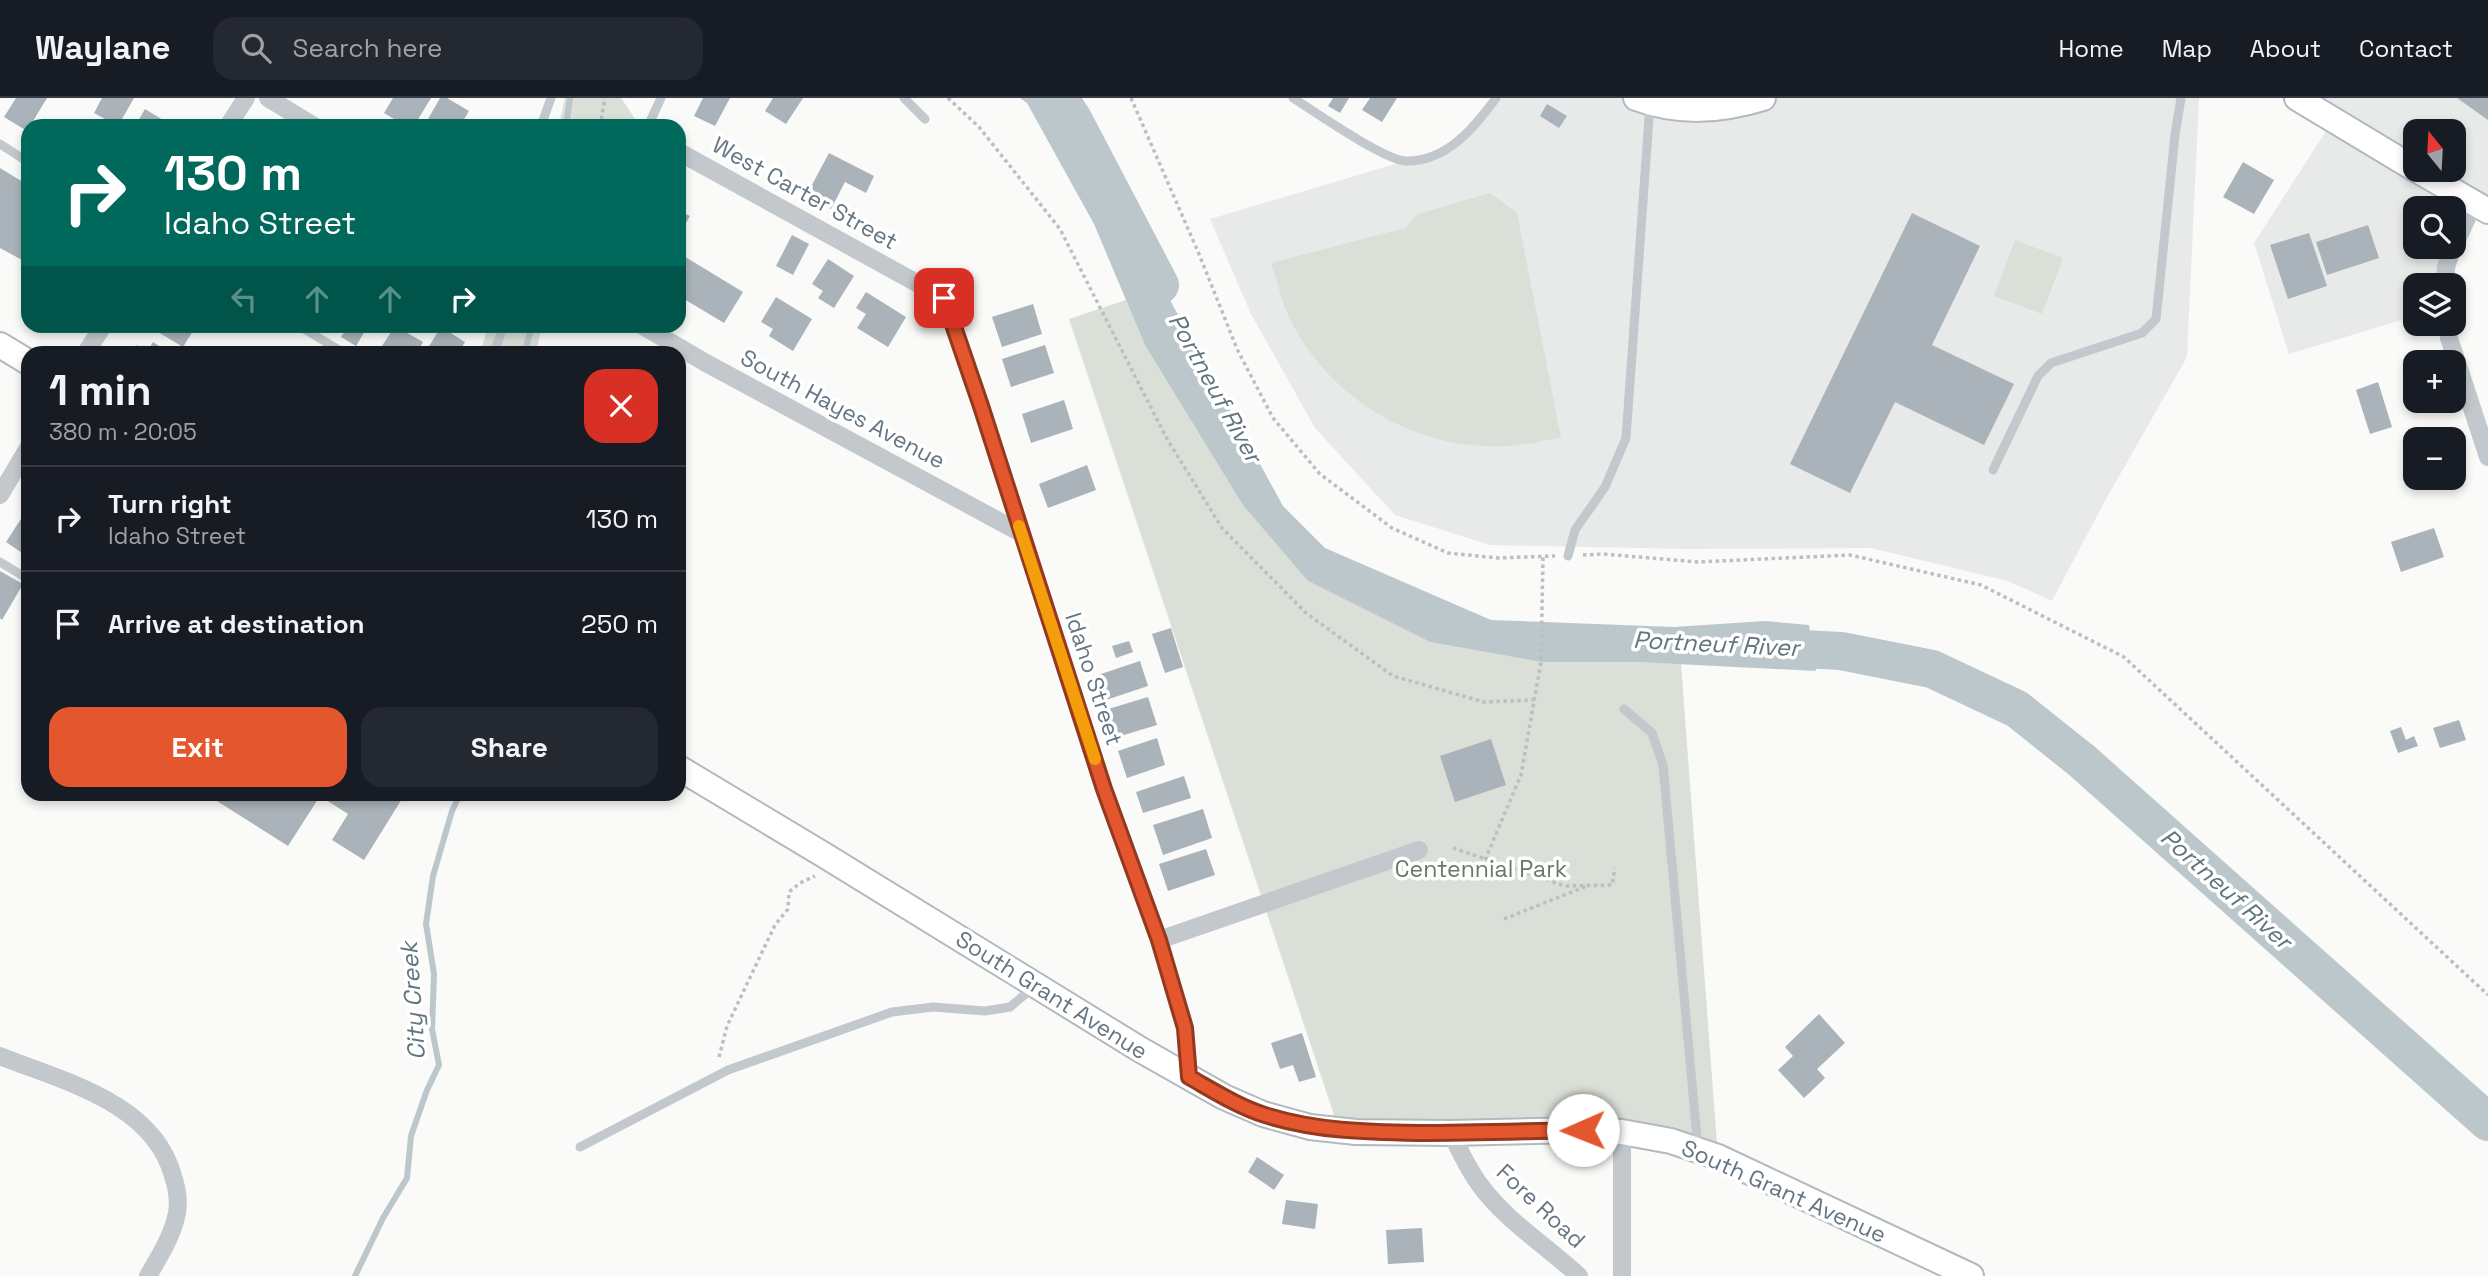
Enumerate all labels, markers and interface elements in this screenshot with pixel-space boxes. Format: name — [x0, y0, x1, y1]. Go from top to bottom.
search box — [213, 17, 703, 80]
text: Waylane — [35, 27, 171, 69]
icon: search — [237, 29, 275, 67]
text: Search here — [293, 31, 442, 65]
text: Home — [2058, 33, 2124, 64]
text: Map — [2162, 33, 2212, 64]
text: About — [2250, 33, 2321, 64]
text: Contact — [2359, 33, 2453, 64]
north arrow — [2403, 119, 2466, 182]
map controls — [2403, 119, 2466, 490]
street label: West Carter Street — [707, 130, 903, 256]
text: 130 m — [164, 142, 302, 204]
icon: right — [49, 147, 140, 238]
button: search — [2403, 196, 2466, 259]
text: Idaho Street — [164, 203, 356, 243]
pin — [914, 268, 974, 328]
button: layers — [2403, 273, 2466, 336]
icon: arrive — [925, 279, 963, 317]
icon: left — [225, 280, 263, 318]
icon: ahead — [298, 280, 336, 318]
icon: ahead — [371, 280, 409, 318]
icon: right — [444, 280, 482, 318]
water label: Portneuf River — [1162, 308, 1271, 470]
street label: South Hayes Avenue — [735, 342, 951, 476]
button: + — [2403, 350, 2466, 413]
text: 1 min — [49, 364, 152, 417]
button: close — [584, 369, 658, 443]
text: 380 m · 20:05 — [49, 417, 197, 447]
button: − — [2403, 427, 2466, 490]
text: Turn right — [108, 487, 232, 521]
icon: right — [49, 500, 87, 538]
text: 130 m — [586, 502, 658, 536]
text: Idaho Street — [108, 521, 246, 551]
icon: arrive — [49, 605, 87, 643]
text: Arrive at destination — [108, 607, 365, 641]
text: 250 m — [581, 607, 658, 641]
street label: Idaho Street — [1058, 609, 1130, 749]
water label: Portneuf River — [1632, 624, 1803, 663]
button: Exit — [49, 707, 347, 787]
button: Share — [361, 707, 658, 787]
water label: Portneuf River — [2154, 822, 2301, 958]
park label: Centennial Park — [1395, 854, 1567, 884]
street label: South Grant Avenue — [950, 924, 1154, 1066]
water label: City Creek — [393, 938, 432, 1061]
position arrow — [1546, 1093, 1620, 1167]
street label: South Grant Avenue — [1677, 1132, 1891, 1250]
street label: Fore Road — [1490, 1157, 1592, 1255]

